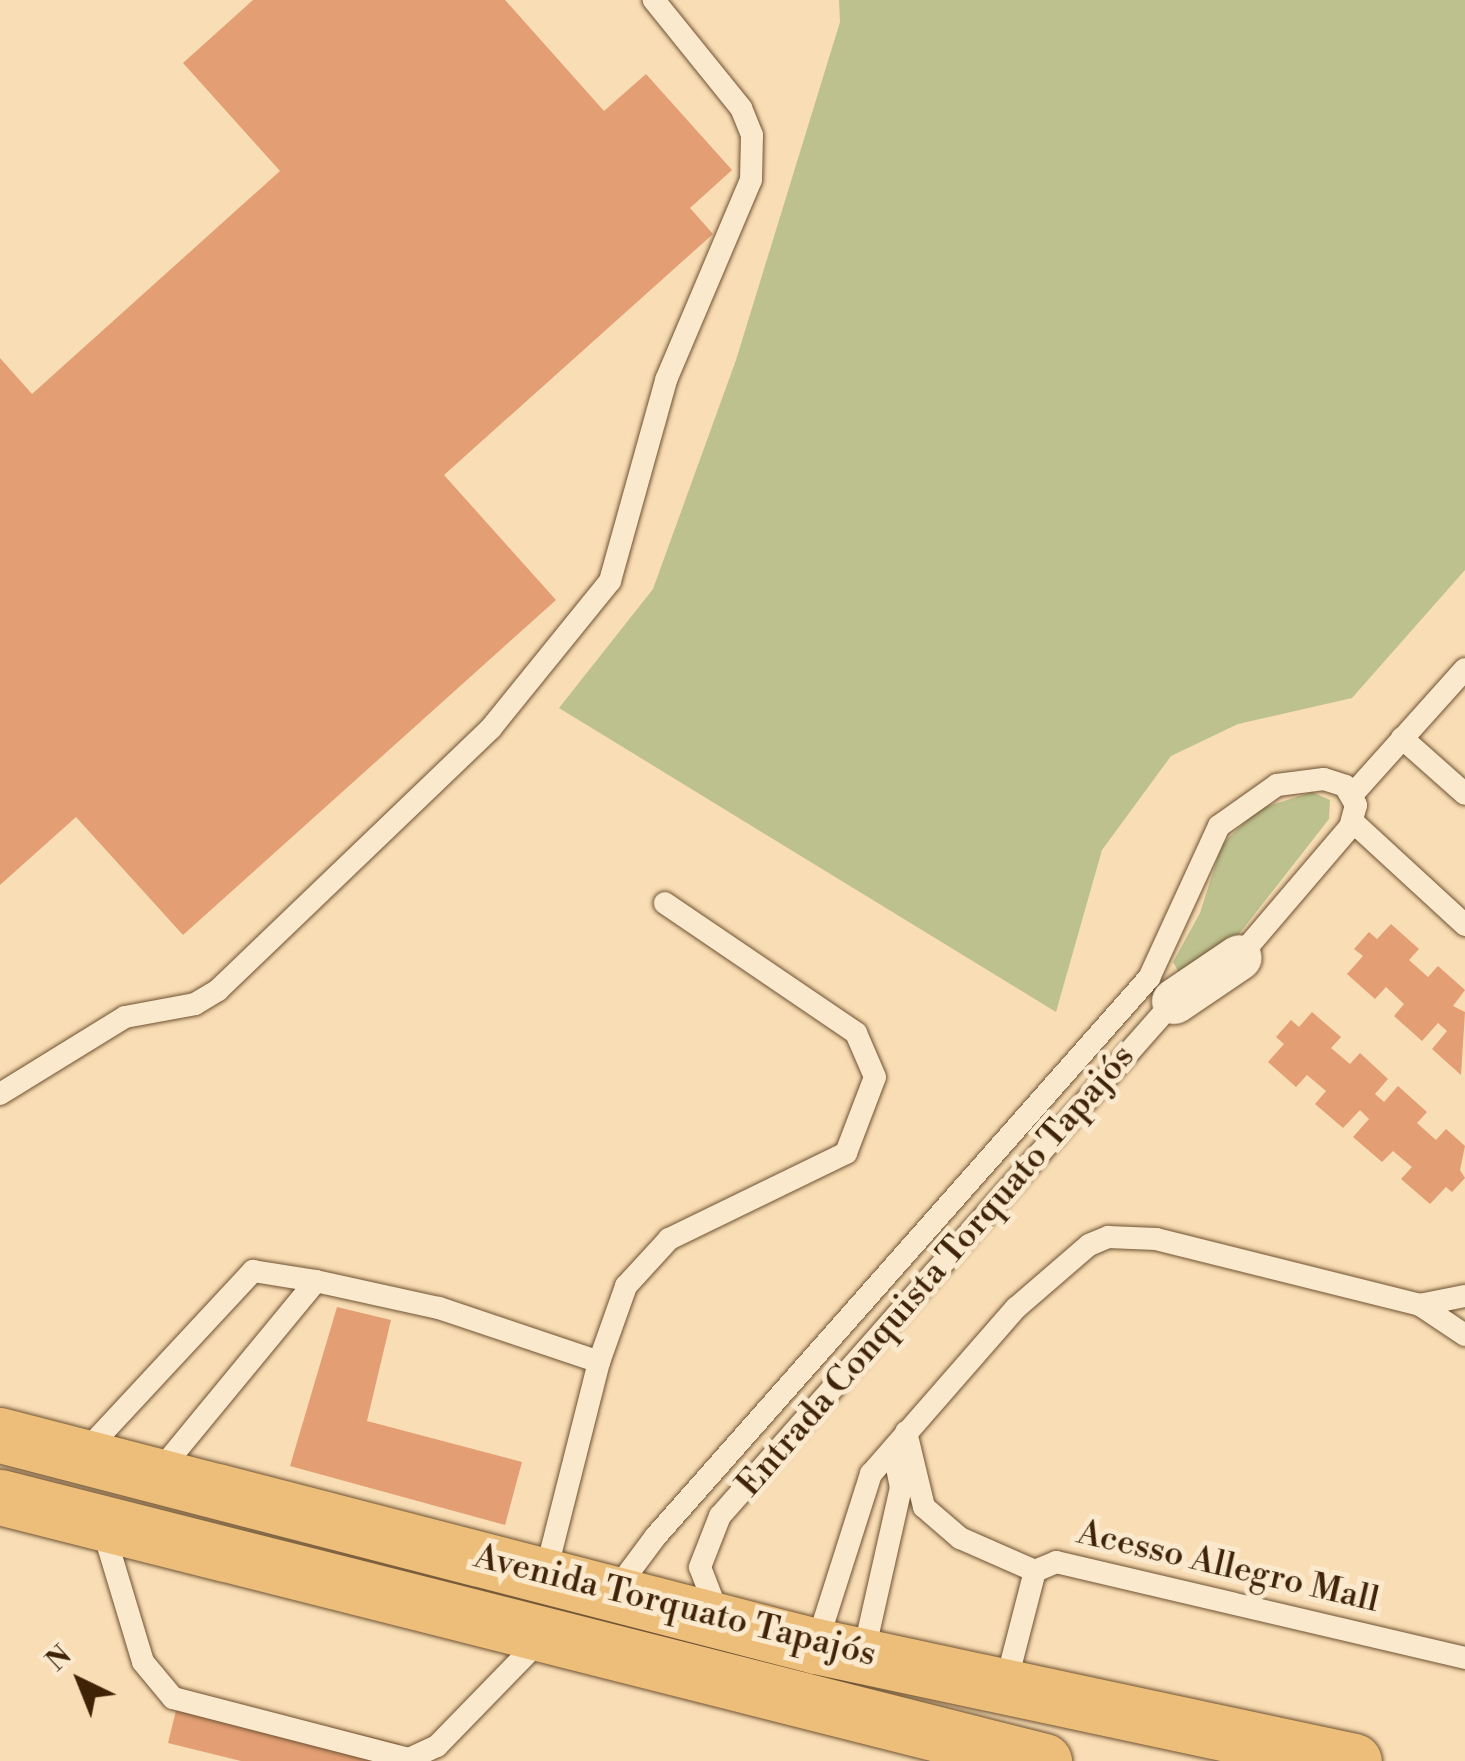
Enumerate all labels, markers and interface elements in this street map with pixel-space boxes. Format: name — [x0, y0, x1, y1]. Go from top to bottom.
street label: Entrada Conquista Torquato Tapajós — [728, 1037, 1144, 1505]
street label: Acesso Allegro Mall — [1073, 1512, 1383, 1622]
street label: Avenida Torquato Tapajós — [470, 1536, 880, 1676]
north arrow — [30, 1631, 130, 1731]
text: N — [39, 1638, 79, 1679]

